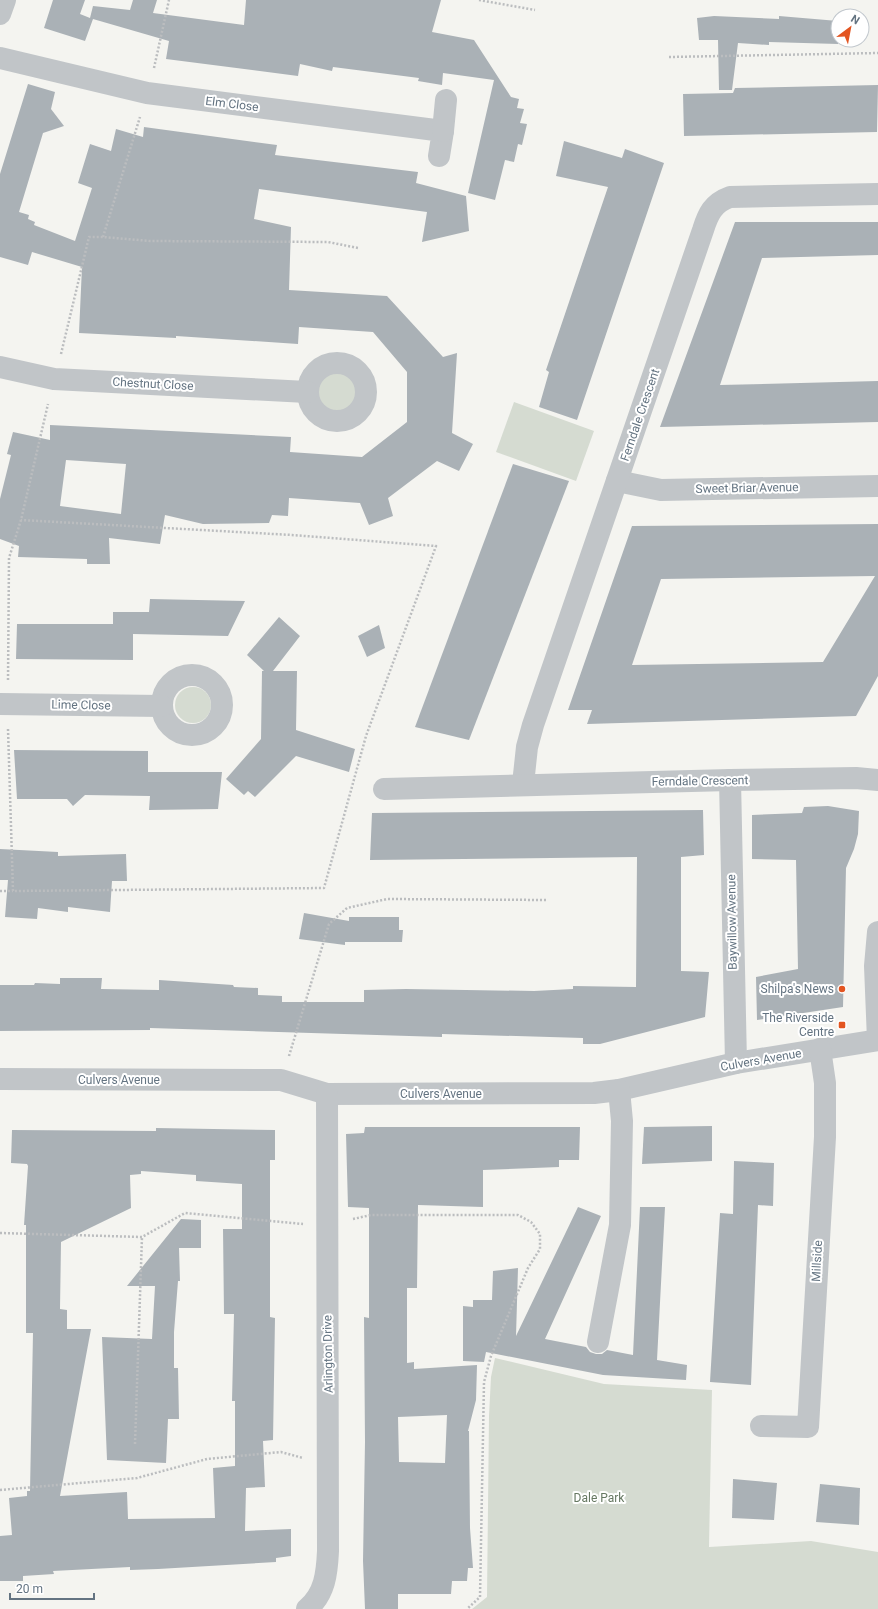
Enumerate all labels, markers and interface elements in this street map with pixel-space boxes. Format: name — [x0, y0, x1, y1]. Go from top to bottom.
north arrow — [830, 8, 870, 48]
text: N — [848, 12, 862, 28]
street label: Elm Close — [205, 94, 259, 114]
street label: Ferndale Crescent — [618, 367, 662, 463]
street label: Chestnut Close — [112, 375, 194, 393]
street label: Sweet Briar Avenue — [695, 480, 799, 496]
street label: Lime Close — [51, 697, 111, 713]
street label: Ferndale Crescent — [652, 773, 749, 789]
street label: Baywillow Avenue — [724, 874, 740, 970]
place label: Shilpa's News — [761, 982, 834, 996]
marker: Shilpa's News — [837, 984, 847, 994]
place label: The Riverside Centre — [762, 1011, 834, 1039]
marker: The Riverside Centre — [837, 1020, 847, 1030]
street label: Culvers Avenue — [719, 1046, 803, 1074]
street label: Culvers Avenue — [78, 1073, 160, 1087]
street label: Culvers Avenue — [400, 1087, 482, 1101]
street label: Millside — [809, 1240, 825, 1282]
street label: Arlington Drive — [320, 1315, 336, 1393]
park label: Dale Park — [574, 1491, 625, 1505]
scale bar — [10, 1575, 94, 1601]
text: 20 m — [16, 1582, 43, 1596]

